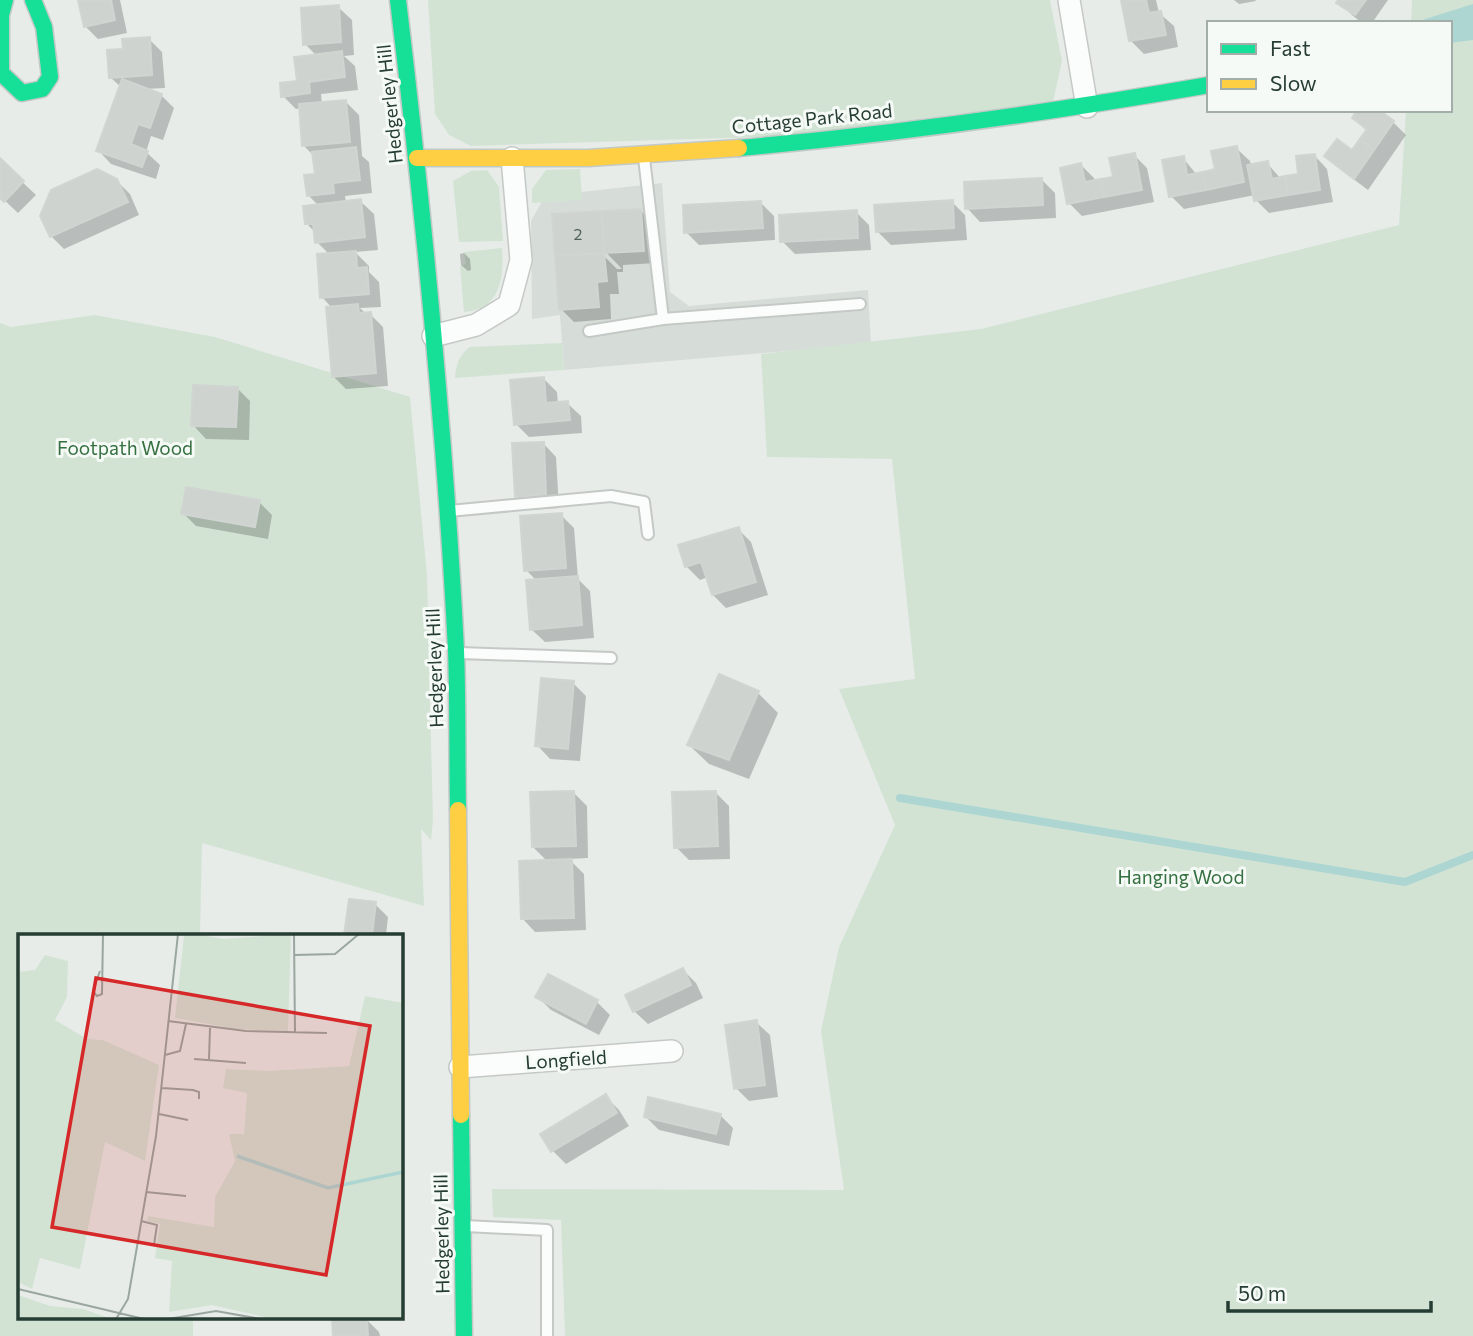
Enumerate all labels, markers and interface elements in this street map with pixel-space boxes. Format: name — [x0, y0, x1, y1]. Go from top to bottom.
legend — [1207, 21, 1452, 112]
text: Fast — [1270, 35, 1311, 60]
street label: Hedgerley Hill — [371, 43, 407, 165]
text: Slow — [1270, 70, 1317, 95]
street label: Cottage Park Road — [731, 98, 893, 138]
house number: 2 — [574, 224, 583, 243]
park label: Footpath Wood — [57, 436, 193, 459]
street label: Hedgerley Hill — [420, 608, 448, 728]
park label: Hanging Wood — [1118, 865, 1244, 888]
inset map — [18, 934, 402, 1318]
street label: Longfield — [524, 1045, 608, 1073]
street label: Hedgerley Hill — [428, 1174, 454, 1294]
scale bar — [1228, 1270, 1431, 1314]
text: 50 m — [1238, 1280, 1286, 1305]

